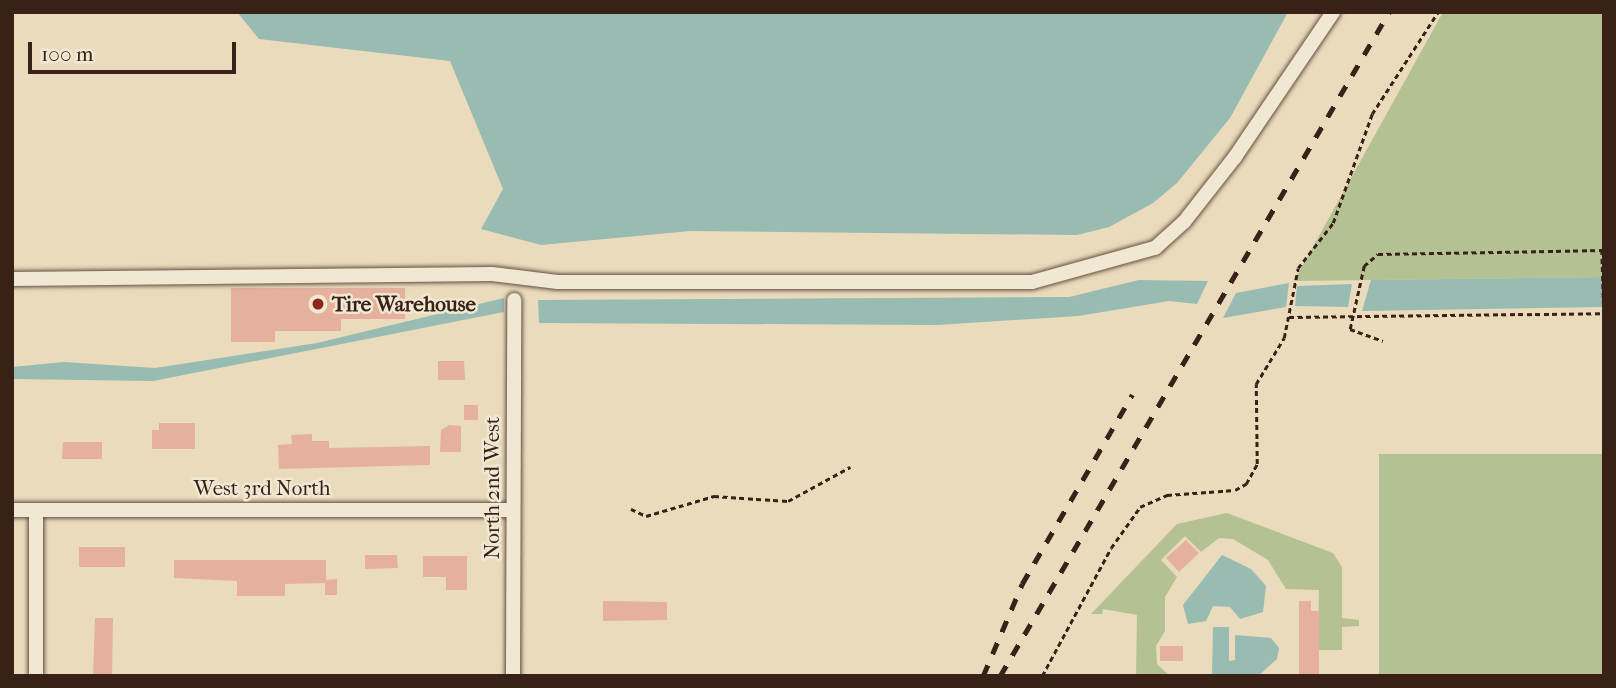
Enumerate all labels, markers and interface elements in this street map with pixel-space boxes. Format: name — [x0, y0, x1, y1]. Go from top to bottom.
scale bar — [32, 28, 240, 72]
text: 100 m — [41, 42, 94, 66]
place label: Tire Warehouse — [332, 291, 476, 317]
marker: Tire Warehouse — [310, 296, 326, 312]
street label: North 2nd West — [479, 417, 505, 559]
street label: West 3rd North — [194, 475, 330, 501]

